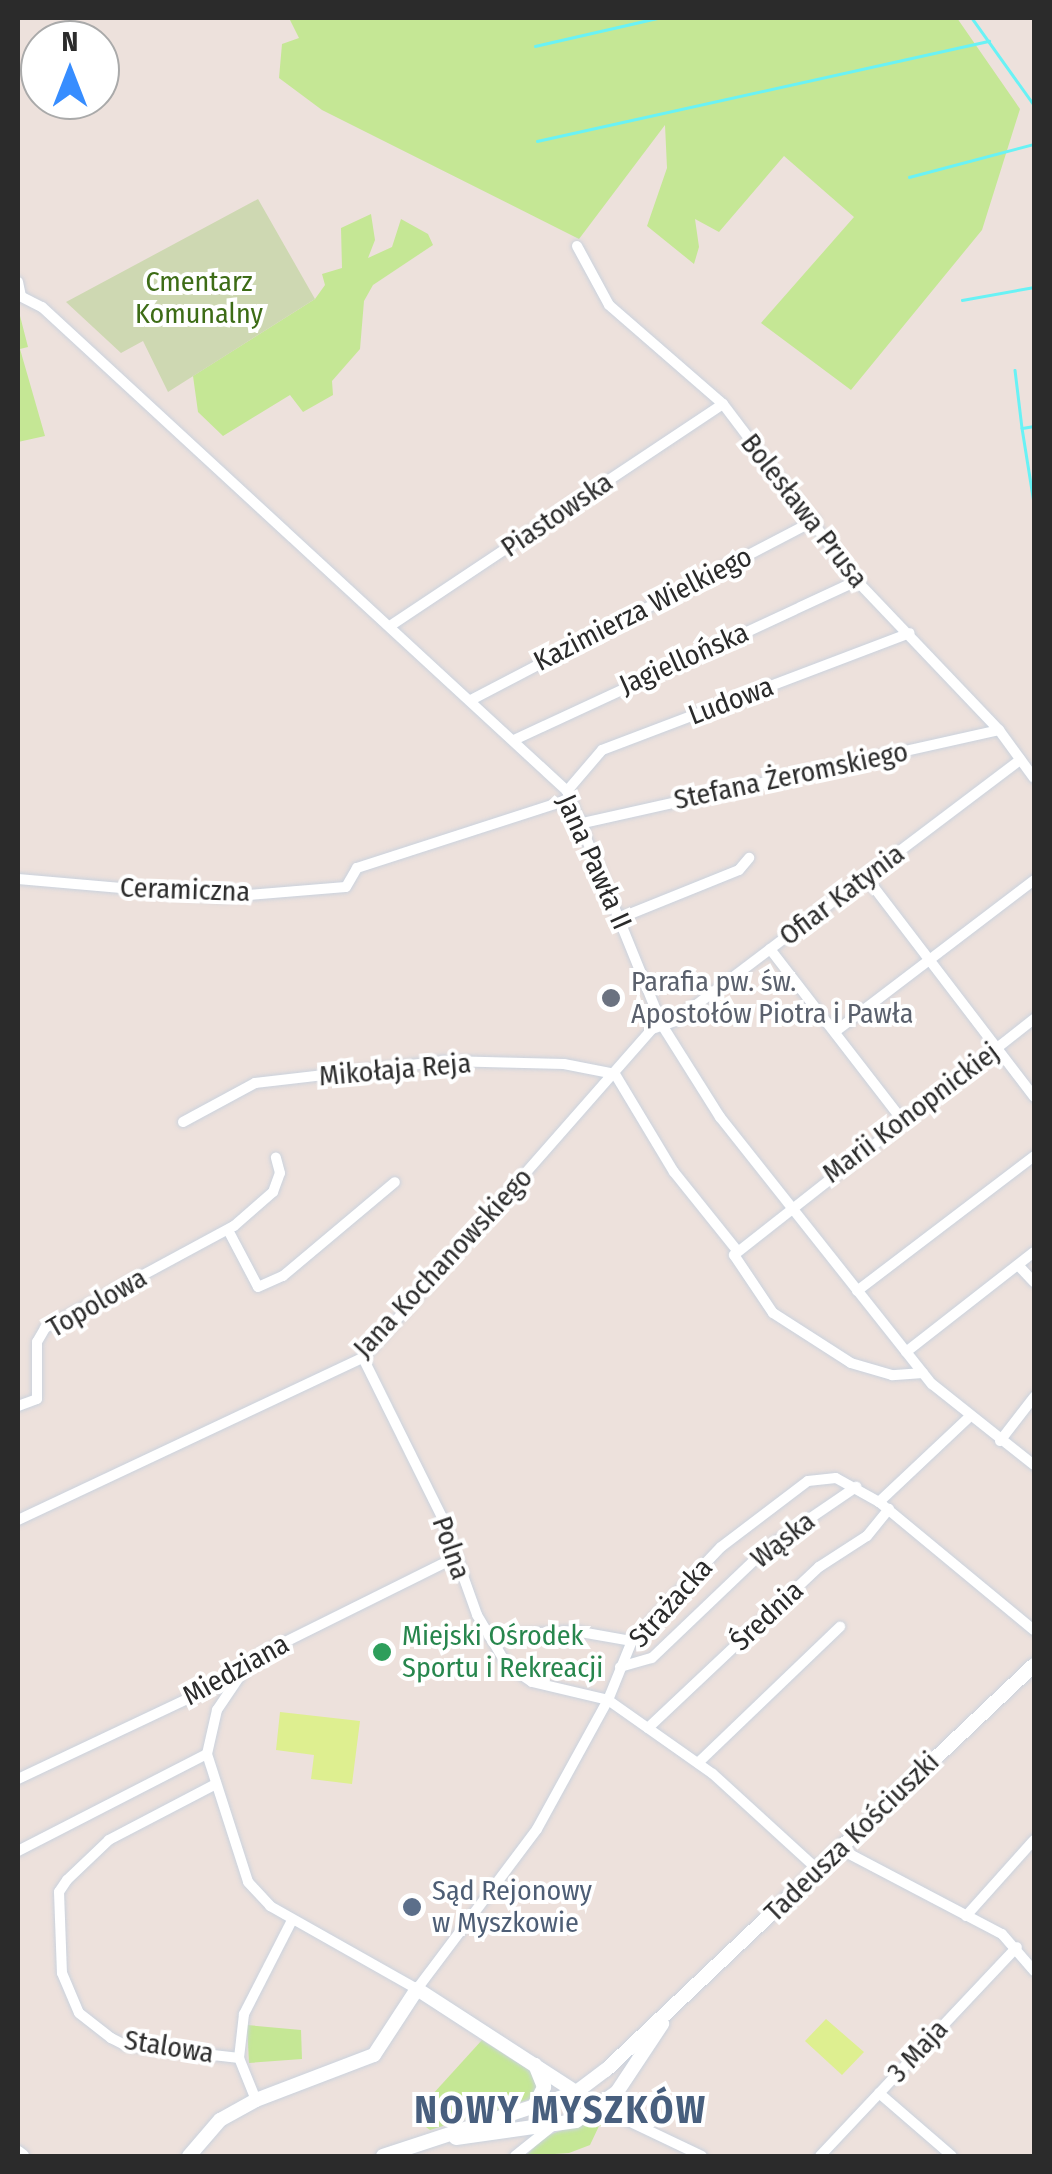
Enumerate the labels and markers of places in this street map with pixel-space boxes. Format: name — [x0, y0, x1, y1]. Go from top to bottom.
place label: Parafia pw. św. Apostołów Piotra i Pawła — [631, 965, 913, 1031]
marker: Parafia pw. św. Apostołów Piotra i Pawła — [600, 987, 622, 1009]
place label: Miejski Ośrodek Sportu i Rekreacji — [402, 1619, 603, 1685]
marker: Miejski Ośrodek Sportu i Rekreacji — [371, 1641, 393, 1663]
place label: Sąd Rejonowy w Myszkowie — [432, 1874, 592, 1940]
marker: Sąd Rejonowy w Myszkowie — [401, 1896, 423, 1918]

